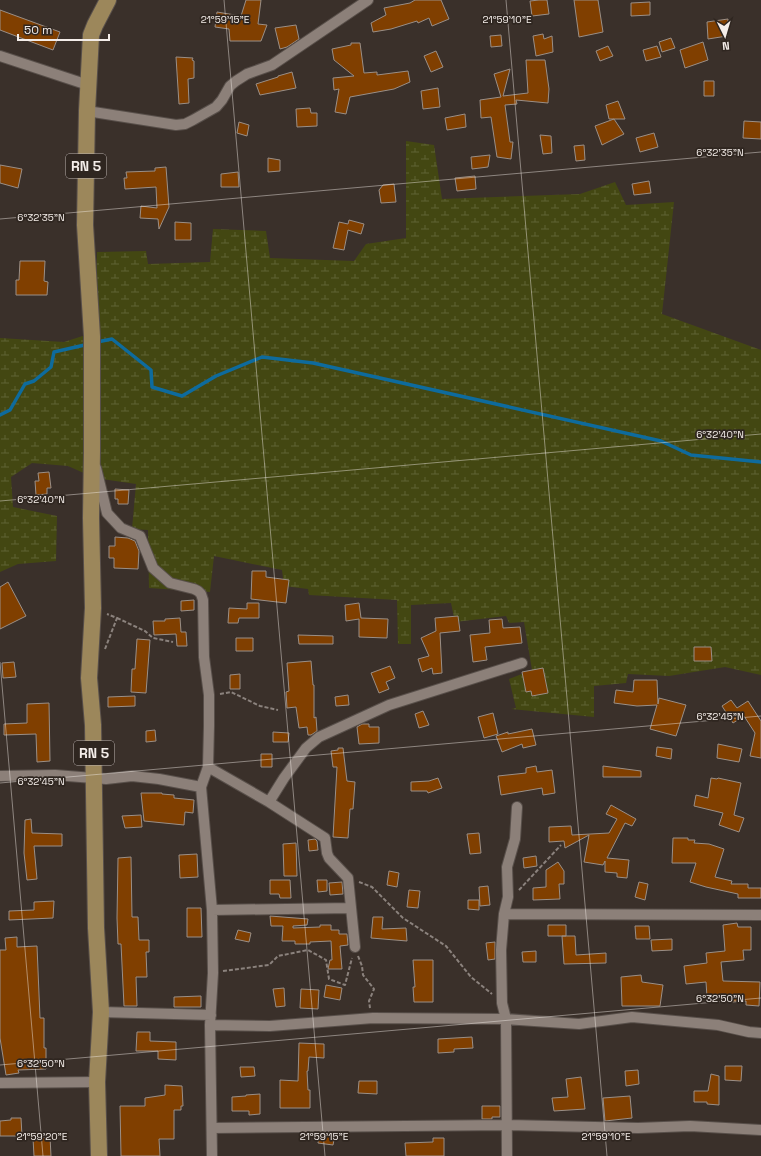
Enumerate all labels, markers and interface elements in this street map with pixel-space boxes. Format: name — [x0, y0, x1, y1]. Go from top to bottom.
text: 21°59'15"E — [201, 13, 250, 26]
text: 21°59'10"E — [482, 13, 532, 26]
scale bar — [18, 16, 109, 42]
north arrow — [705, 16, 745, 56]
text: 50 m — [24, 22, 52, 38]
text: N — [722, 39, 730, 53]
text: 6°32'35"N — [696, 146, 744, 159]
road number: RN 5 — [66, 154, 106, 178]
text: 6°32'35"N — [17, 211, 65, 224]
text: 6°32'40"N — [696, 428, 744, 441]
text: 6°32'40"N — [17, 493, 65, 506]
text: 6°32'45"N — [696, 710, 744, 723]
road number: RN 5 — [74, 741, 114, 765]
text: 6°32'45"N — [17, 775, 65, 788]
text: 6°32'50"N — [696, 992, 744, 1005]
text: 6°32'50"N — [17, 1057, 65, 1070]
text: 21°59'20"E — [17, 1130, 68, 1143]
text: 21°59'15"E — [300, 1130, 349, 1143]
text: 21°59'10"E — [581, 1130, 631, 1143]

